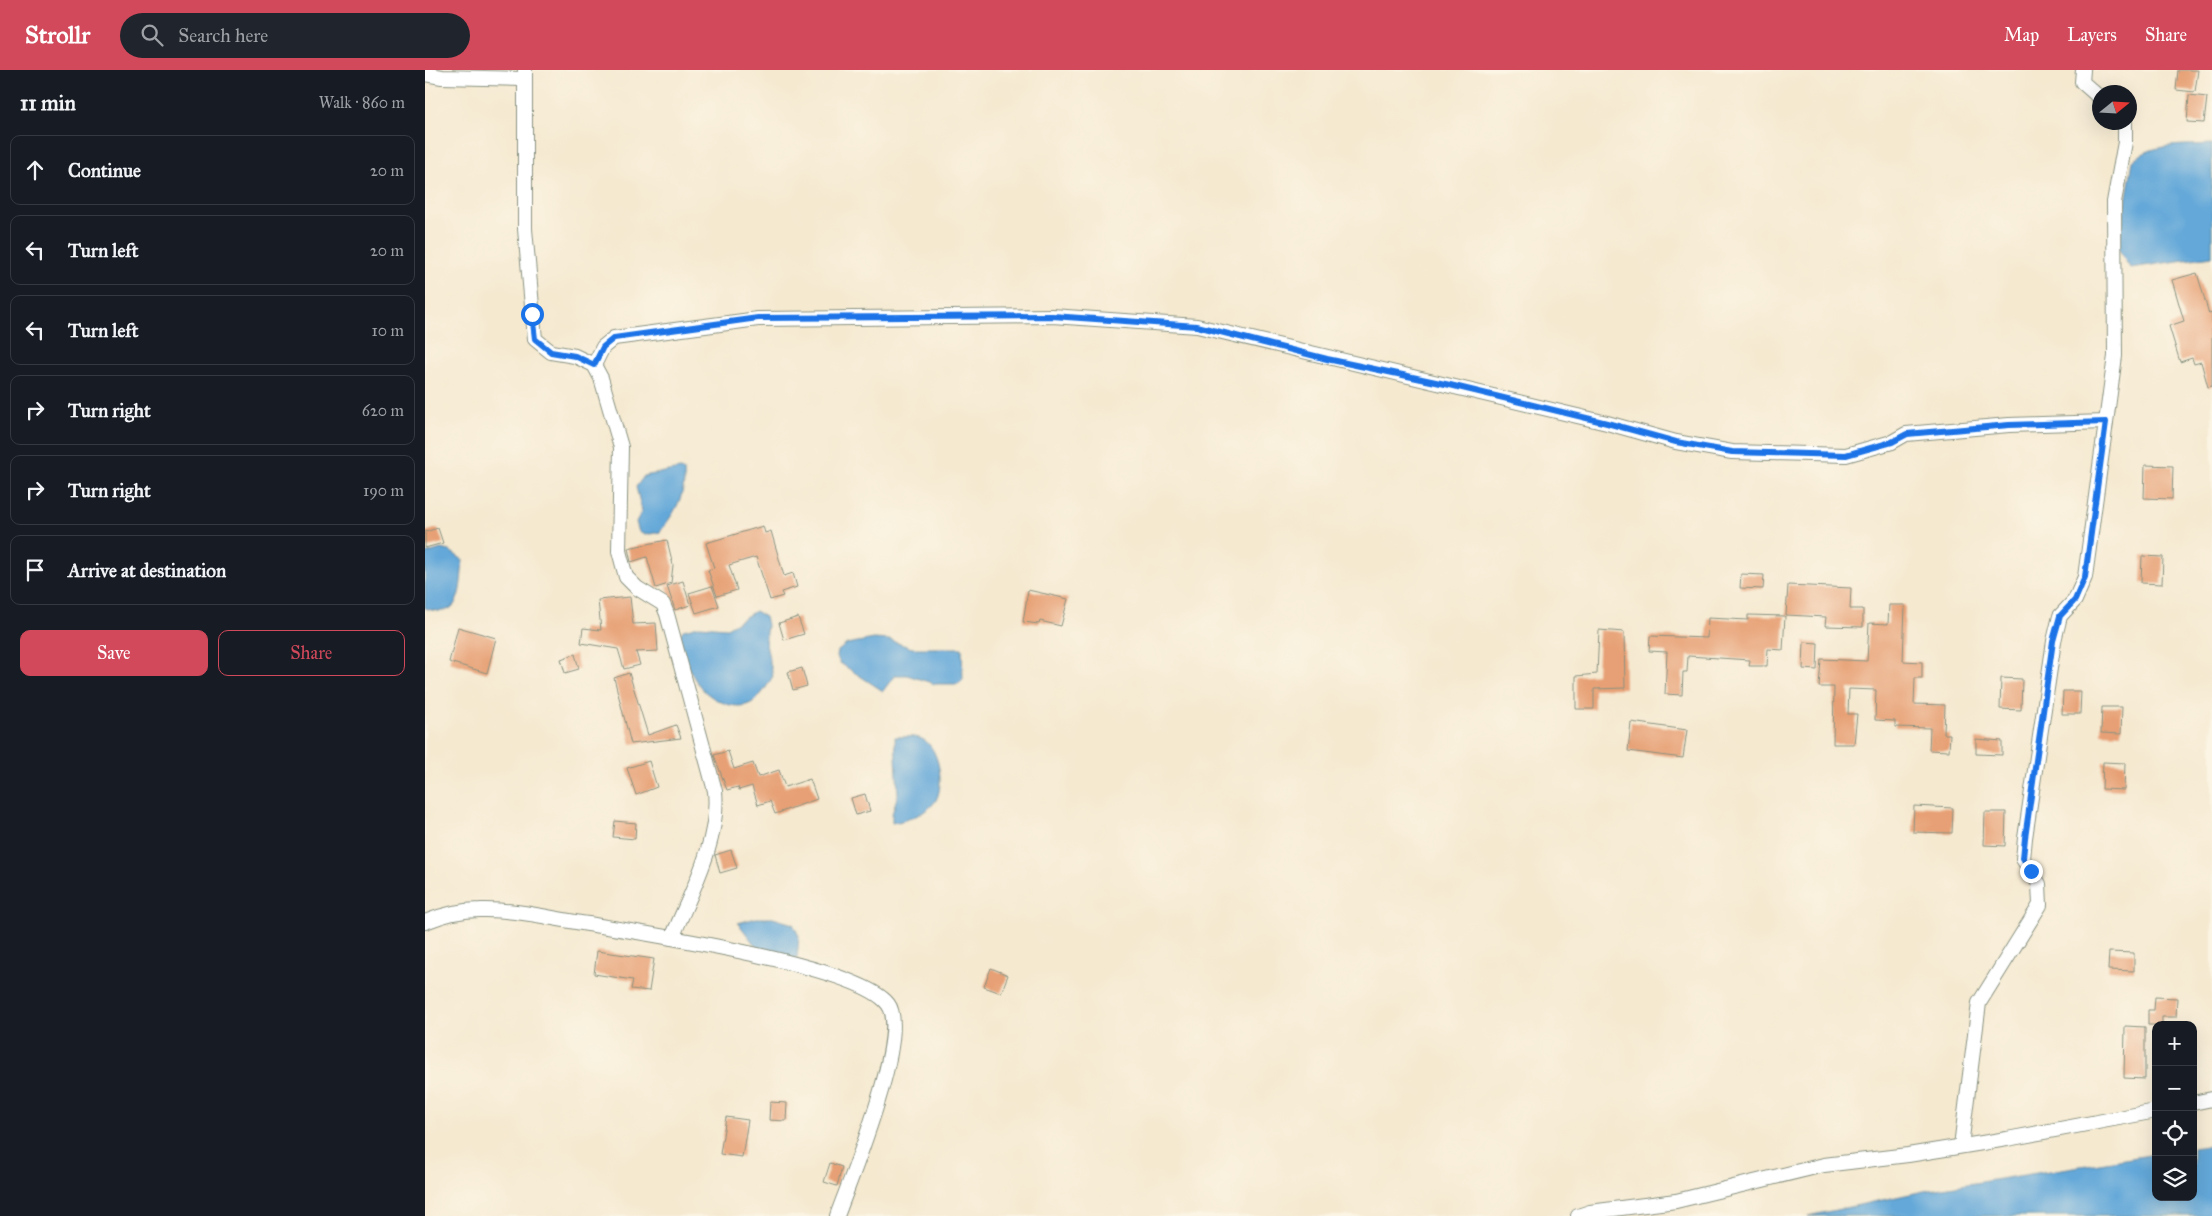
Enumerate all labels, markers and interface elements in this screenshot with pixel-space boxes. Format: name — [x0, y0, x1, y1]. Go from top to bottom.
search box — [120, 13, 470, 58]
text: Strollr — [25, 20, 90, 50]
icon: search — [138, 21, 166, 49]
text: Search here — [178, 24, 268, 47]
text: Map — [2004, 24, 2039, 46]
text: Layers — [2067, 24, 2117, 46]
text: Share — [2145, 24, 2187, 46]
north arrow — [2092, 85, 2137, 130]
text: 11 min — [20, 90, 76, 116]
text: Walk · 860 m — [319, 93, 405, 112]
icon: ahead — [21, 156, 49, 184]
text: Continue — [68, 159, 141, 182]
text: 20 m — [370, 161, 404, 180]
icon: left — [21, 236, 49, 264]
text: Turn left — [68, 239, 138, 262]
text: 20 m — [370, 241, 404, 260]
route start — [521, 303, 544, 326]
icon: left — [21, 316, 49, 344]
text: Turn left — [68, 319, 138, 342]
text: 10 m — [372, 321, 404, 340]
icon: right — [21, 396, 49, 424]
text: Turn right — [68, 399, 151, 422]
text: 620 m — [362, 401, 404, 420]
icon: right — [21, 476, 49, 504]
text: Turn right — [68, 479, 151, 502]
text: 190 m — [363, 481, 404, 500]
icon: arrive — [21, 556, 49, 584]
text: Arrive at destination — [68, 559, 226, 582]
button: Save — [20, 630, 208, 676]
button: Share — [218, 630, 405, 676]
route end — [2020, 860, 2043, 883]
map controls — [2152, 1021, 2197, 1201]
button: + — [2152, 1021, 2197, 1066]
button: − — [2152, 1066, 2197, 1111]
button: locate — [2152, 1111, 2197, 1156]
button: layers — [2152, 1156, 2197, 1201]

